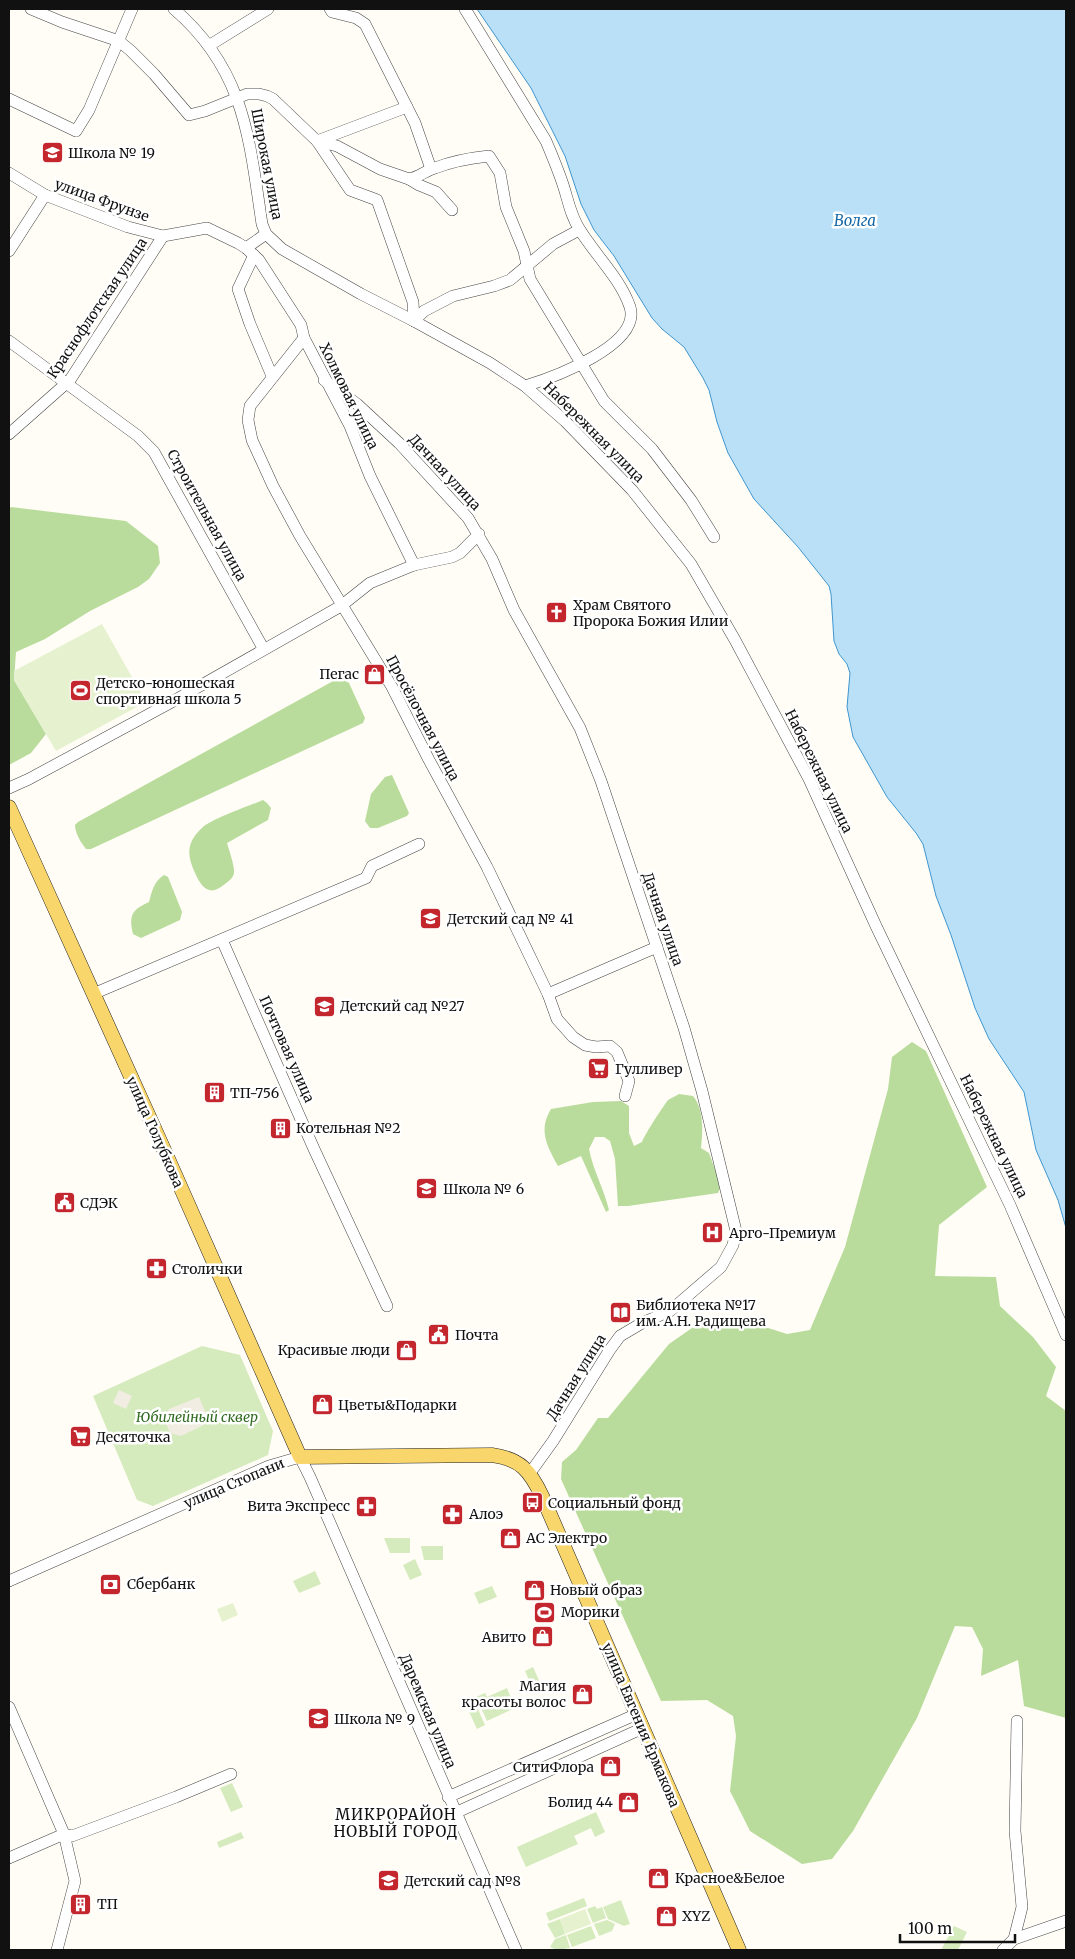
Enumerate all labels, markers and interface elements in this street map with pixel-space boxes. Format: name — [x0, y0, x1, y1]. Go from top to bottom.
street label: Широкая улица — [247, 107, 287, 222]
school or university icon: Школа № 19 — [40, 141, 64, 165]
place label: Школа № 19 — [68, 144, 155, 162]
street label: улица Фрунзе — [52, 175, 152, 225]
water label: Волга — [834, 211, 876, 230]
street label: Краснофлотская улица — [43, 234, 151, 382]
street label: Холмовая улица — [315, 340, 383, 453]
street label: Набережная улица — [540, 378, 649, 487]
street label: Дачная улица — [405, 430, 485, 514]
street label: Строительная улица — [163, 446, 251, 584]
place label: Храм Святого Пророка Божия Илии — [573, 596, 729, 630]
church icon: Храм Святого Пророка Божия Илии — [545, 601, 569, 625]
street label: Просёлочная улица — [382, 652, 464, 784]
shop icon: Пегас — [363, 662, 387, 686]
place label: Пегас — [319, 665, 359, 683]
place label: Детско-юношеская спортивная школа 5 — [96, 674, 242, 708]
sports icon: Детско-юношеская спортивная школа 5 — [68, 679, 92, 703]
street label: Набережная улица — [781, 706, 857, 836]
street label: Дачная улица — [639, 870, 688, 969]
school or university icon: Детский сад № 41 — [419, 907, 443, 931]
place label: Детский сад № 41 — [447, 910, 574, 928]
street label: Почтовая улица — [255, 993, 319, 1106]
school or university icon: Детский сад №27 — [312, 994, 336, 1018]
place label: Детский сад №27 — [340, 997, 465, 1015]
supermarket icon: Гулливер — [587, 1057, 611, 1081]
place label: Гулливер — [615, 1060, 683, 1078]
street label: Набережная улица — [956, 1071, 1032, 1201]
street label: улица Голубкова — [122, 1074, 188, 1191]
building icon: ТП-756 — [202, 1081, 226, 1105]
place label: ТП-756 — [230, 1084, 279, 1102]
building icon: Котельная №2 — [268, 1116, 292, 1140]
place label: Котельная №2 — [296, 1119, 401, 1137]
school or university icon: Школа № 6 — [415, 1177, 439, 1201]
place label: Школа № 6 — [443, 1180, 524, 1198]
public building icon: СДЭК — [52, 1191, 76, 1215]
place label: СДЭК — [80, 1194, 118, 1212]
hospital icon: Арго-Премиум — [701, 1221, 725, 1245]
place label: Арго-Премиум — [728, 1224, 837, 1242]
pharmacy icon: Столички — [144, 1257, 168, 1281]
place label: Столички — [172, 1260, 243, 1278]
place label: Библиотека №17 им. А.Н. Радищева — [636, 1296, 766, 1330]
library icon: Библиотека №17 им. А.Н. Радищева — [608, 1301, 632, 1325]
public building icon: Почта — [427, 1323, 451, 1347]
place label: Почта — [455, 1326, 499, 1344]
street label: Дачная улица — [542, 1330, 610, 1423]
shop icon: Красивые люди — [394, 1338, 418, 1362]
place label: Красивые люди — [278, 1341, 390, 1359]
shop icon: Цветы&Подарки — [310, 1393, 334, 1417]
place label: Цветы&Подарки — [338, 1396, 457, 1414]
park label: Юбилейный сквер — [136, 1408, 258, 1426]
supermarket icon: Десяточка — [68, 1425, 92, 1449]
place label: Десяточка — [96, 1428, 171, 1446]
street label: улица Стопани — [181, 1454, 287, 1512]
bus stop icon: Социальный фонд — [520, 1491, 544, 1515]
pharmacy icon: Вита Экспресс — [354, 1494, 378, 1518]
place label: Социальный фонд — [548, 1494, 681, 1512]
place label: Вита Экспресс — [247, 1497, 350, 1515]
pharmacy icon: Алоэ — [441, 1502, 465, 1526]
place label: Алоэ — [468, 1505, 503, 1523]
shop icon: АС Электро — [498, 1526, 522, 1550]
place label: АС Электро — [525, 1529, 607, 1547]
bank icon: Сбербанк — [99, 1572, 123, 1596]
place label: Сбербанк — [127, 1575, 195, 1593]
shop icon: Новый образ — [522, 1578, 546, 1602]
place label: Новый образ — [550, 1581, 642, 1599]
sports icon: Морики — [533, 1600, 557, 1624]
place label: Морики — [561, 1603, 620, 1621]
shop icon: Авито — [530, 1625, 554, 1649]
place label: Авито — [481, 1628, 526, 1646]
street label: улица Евгения Ермакова — [598, 1640, 684, 1811]
street label: Даремская улица — [396, 1651, 460, 1771]
place label: Магия красоты волос — [461, 1677, 566, 1711]
shop icon: Магия красоты волос — [570, 1682, 594, 1706]
school or university icon: Школа № 9 — [306, 1707, 330, 1731]
place label: Школа № 9 — [334, 1710, 415, 1728]
shop icon: СитиФлора — [598, 1755, 622, 1779]
place label: СитиФлора — [513, 1758, 594, 1776]
shop icon: Болид 44 — [617, 1790, 641, 1814]
place label: Болид 44 — [548, 1793, 613, 1811]
district label: МИКРОРАЙОН НОВЫЙ ГОРОД — [334, 1804, 458, 1841]
shop icon: Красное&Белое — [647, 1866, 671, 1890]
school or university icon: Детский сад №8 — [376, 1869, 400, 1893]
place label: Красное&Белое — [675, 1869, 785, 1887]
place label: Детский сад №8 — [404, 1872, 521, 1890]
building icon: ТП — [69, 1892, 93, 1916]
place label: ТП — [97, 1895, 118, 1913]
shop icon: XYZ — [654, 1904, 678, 1928]
place label: XYZ — [682, 1907, 710, 1925]
scale bar — [900, 1912, 1015, 1944]
text: 100 m — [908, 1919, 952, 1938]

